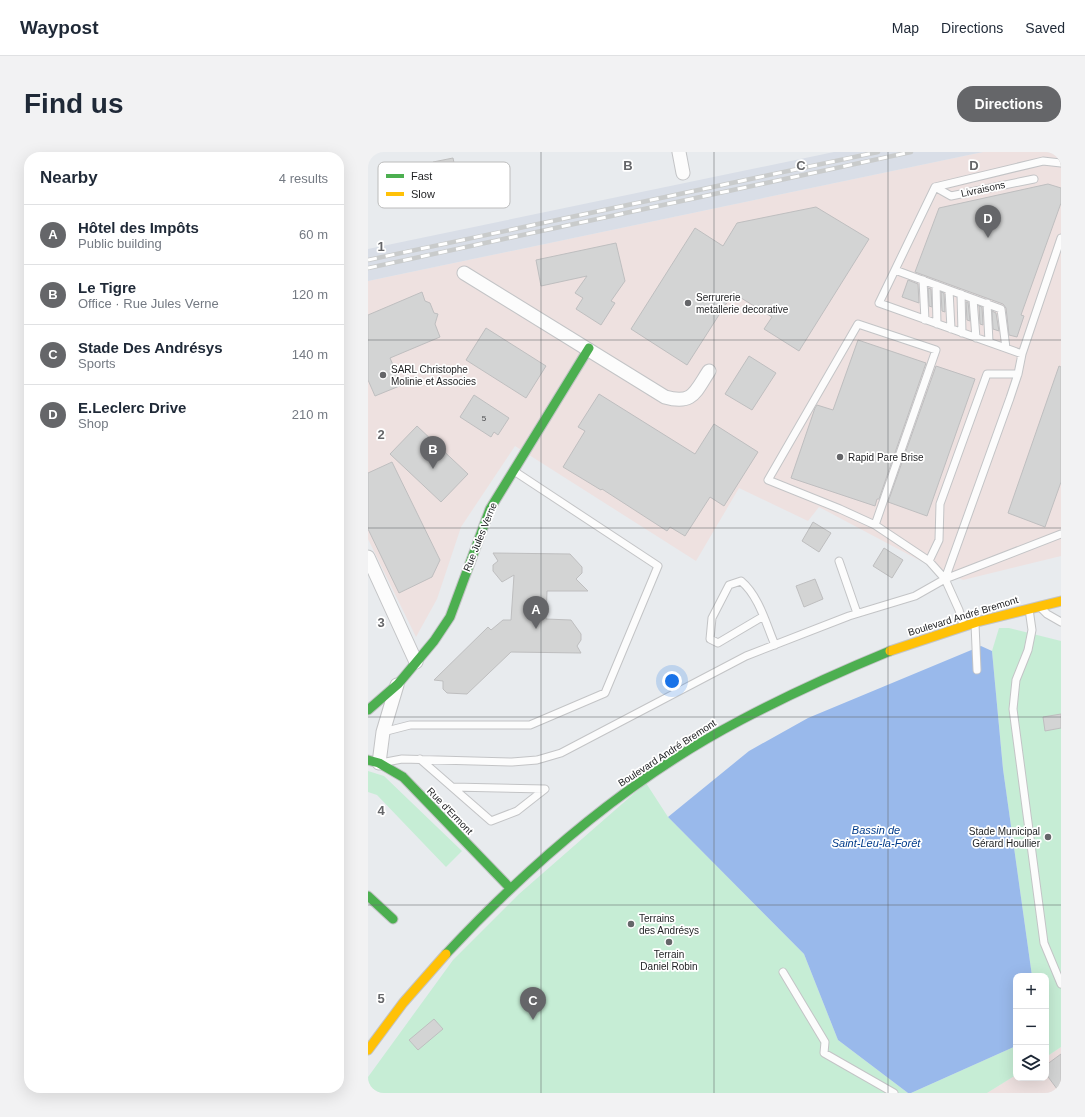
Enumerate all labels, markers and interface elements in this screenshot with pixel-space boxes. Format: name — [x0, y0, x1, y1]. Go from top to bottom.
text: Waypost — [20, 17, 98, 38]
text: Map — [892, 20, 919, 36]
text: Directions — [941, 20, 1003, 36]
text: Saved — [1025, 20, 1065, 36]
button: Directions — [957, 86, 1061, 122]
text: Find us — [24, 88, 124, 119]
text: B — [623, 158, 633, 173]
text: C — [796, 158, 806, 173]
text: D — [969, 158, 979, 173]
legend — [378, 162, 510, 208]
text: Nearby — [40, 168, 98, 187]
text: Fast — [411, 170, 432, 182]
text: 4 results — [279, 171, 328, 186]
street label: Livraisons — [960, 179, 1006, 199]
text: Slow — [411, 188, 435, 200]
pin: D — [975, 205, 1001, 238]
text: Hôtel des Impôts — [78, 219, 199, 236]
text: A — [48, 227, 58, 242]
text: 60 m — [299, 227, 328, 242]
text: Public building — [78, 236, 162, 251]
text: 1 — [377, 239, 385, 254]
text: Le Tigre — [78, 279, 136, 296]
text: B — [48, 287, 58, 302]
text: 120 m — [292, 287, 328, 302]
place label: Serrurerie metallerie decorative — [696, 292, 789, 315]
text: Office · Rue Jules Verne — [78, 296, 219, 311]
marker: Serrurerie metallerie decorative — [683, 298, 693, 308]
text: Stade Des Andrésys — [78, 339, 223, 356]
text: C — [48, 347, 58, 362]
text: 140 m — [292, 347, 328, 362]
text: Sports — [78, 356, 116, 371]
place label: SARL Christophe Molinie et Associes — [391, 364, 476, 387]
marker: SARL Christophe Molinie et Associes — [378, 370, 388, 380]
text: E.Leclerc Drive — [78, 399, 186, 416]
text: D — [48, 407, 58, 422]
text: 210 m — [292, 407, 328, 422]
house number: 5 — [482, 414, 487, 423]
text: Shop — [78, 416, 108, 431]
text: 2 — [377, 427, 385, 442]
pin: B — [420, 436, 446, 469]
marker: Rapid Pare Brise — [835, 452, 845, 462]
place label: Rapid Pare Brise — [848, 452, 924, 463]
street label: Rue Jules Verne — [461, 501, 499, 573]
street label: Boulevard André Bremont — [907, 594, 1020, 638]
pin: A — [523, 596, 549, 629]
text: 3 — [377, 615, 385, 630]
your location — [662, 671, 682, 691]
street label: Boulevard André Bremont — [616, 717, 718, 789]
street label: Rue d'Ermont — [425, 785, 475, 837]
text: 4 — [377, 803, 385, 818]
water label: Bassin de Saint-Leu-la-Forêt — [832, 824, 921, 849]
place label: Stade Municipal Gérard Houllier — [969, 826, 1041, 849]
marker: Stade Municipal Gérard Houllier — [1043, 832, 1053, 842]
place label: Terrains des Andrésys — [639, 913, 699, 936]
marker: Terrains des Andrésys — [626, 919, 636, 929]
marker: Terrain Daniel Robin — [664, 937, 674, 947]
place label: Terrain Daniel Robin — [640, 949, 698, 972]
map controls — [1013, 973, 1049, 1081]
button: + — [1013, 973, 1049, 1009]
pin: C — [520, 987, 546, 1020]
text: 5 — [377, 991, 385, 1006]
button: − — [1013, 1009, 1049, 1045]
button: layers — [1013, 1045, 1049, 1081]

